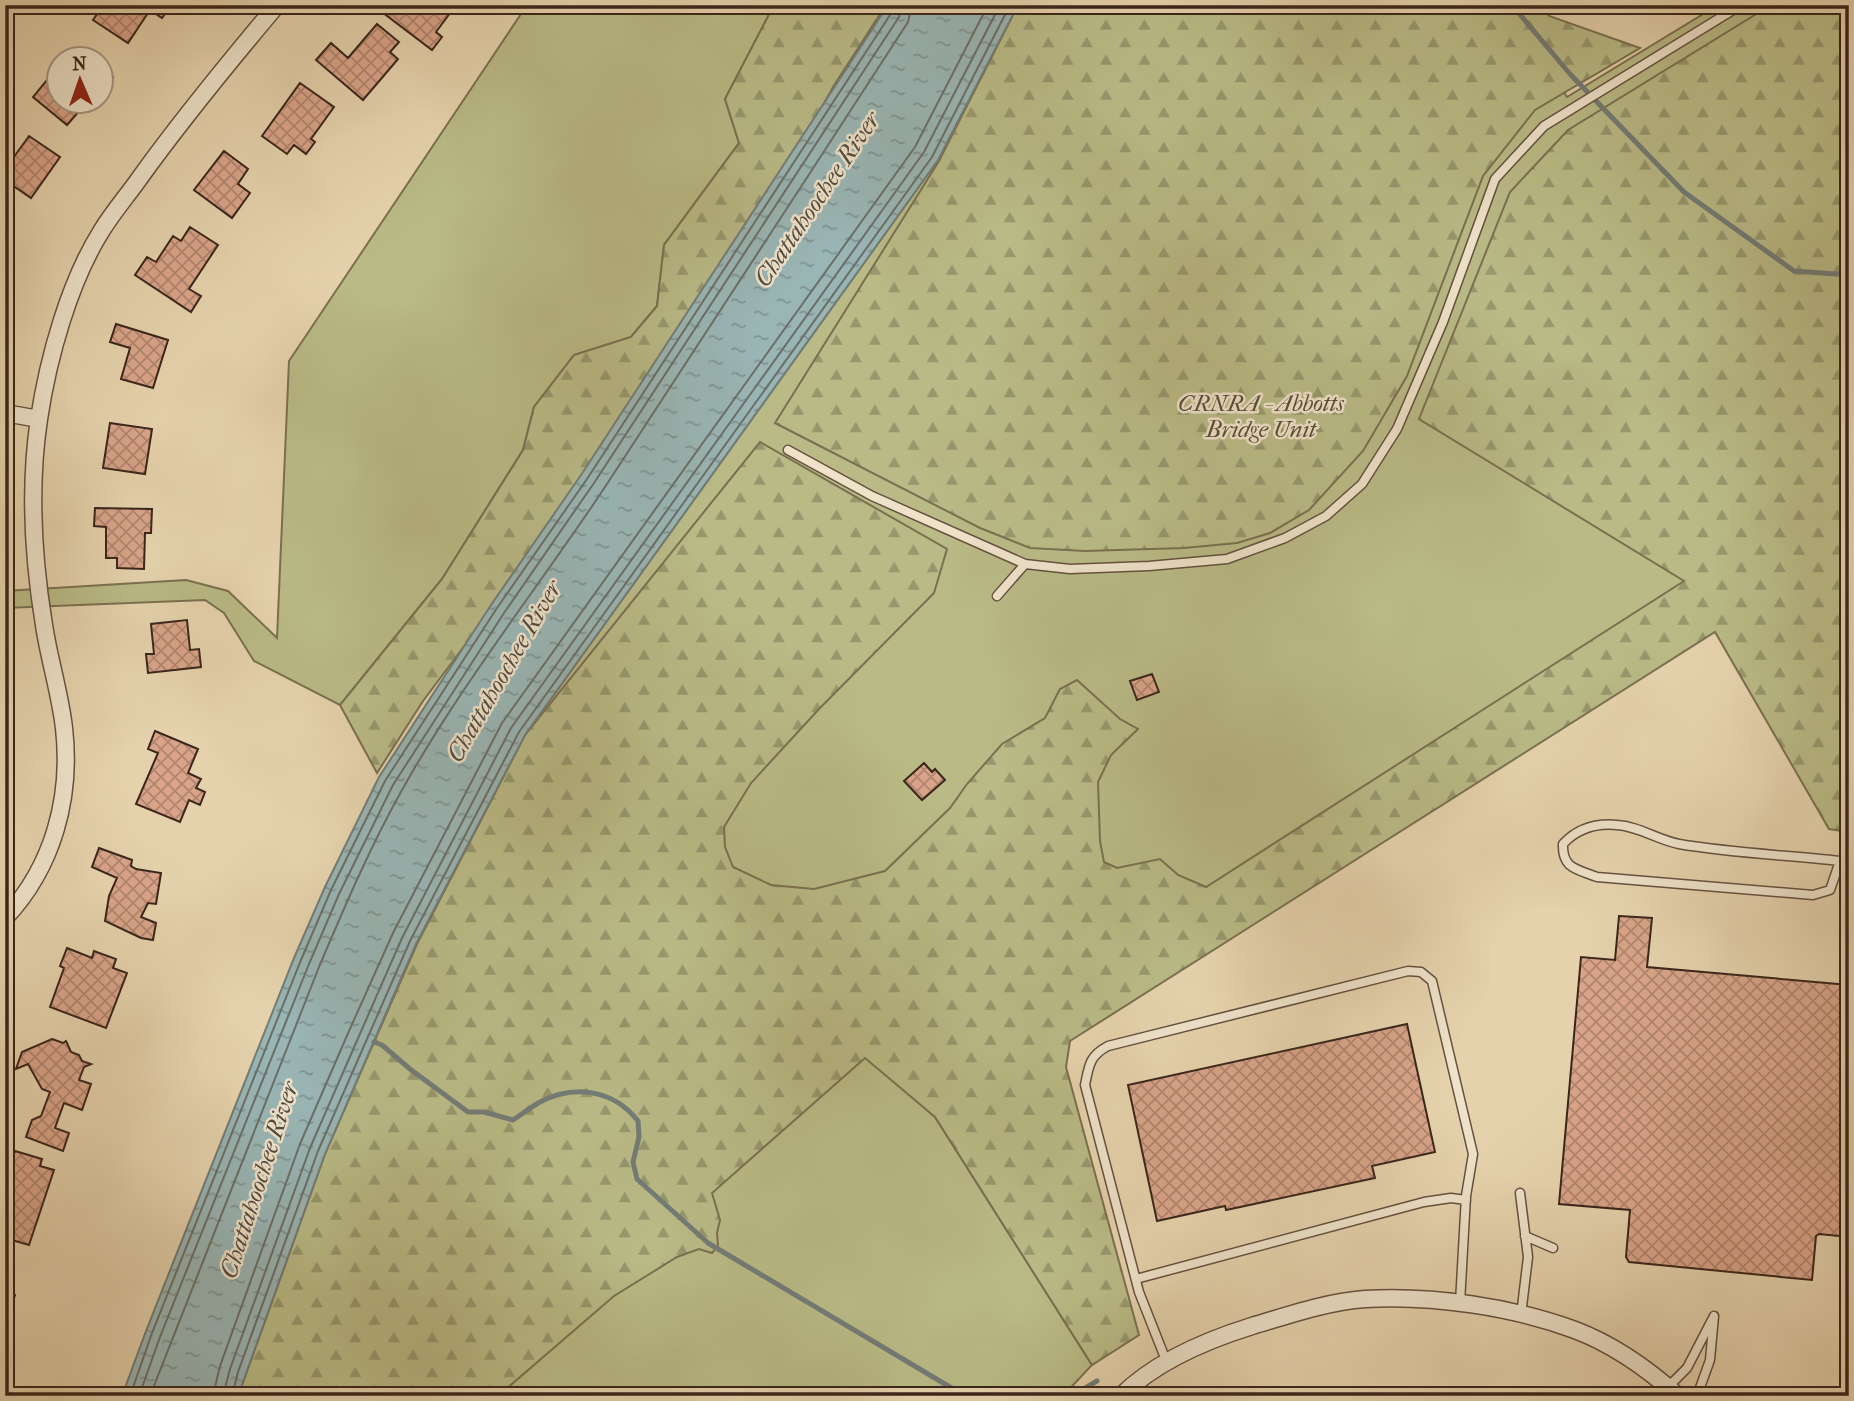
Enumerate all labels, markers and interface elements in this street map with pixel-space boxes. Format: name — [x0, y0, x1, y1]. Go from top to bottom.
north arrow — [46, 46, 116, 116]
text: N — [72, 53, 88, 75]
water label: Chattahoochee River — [748, 104, 887, 292]
park label: CRNRA - Abbotts Bridge Unit — [1178, 390, 1345, 443]
water label: Chattahoochee River — [441, 573, 568, 767]
water label: Chattahoochee River — [214, 1076, 305, 1282]

